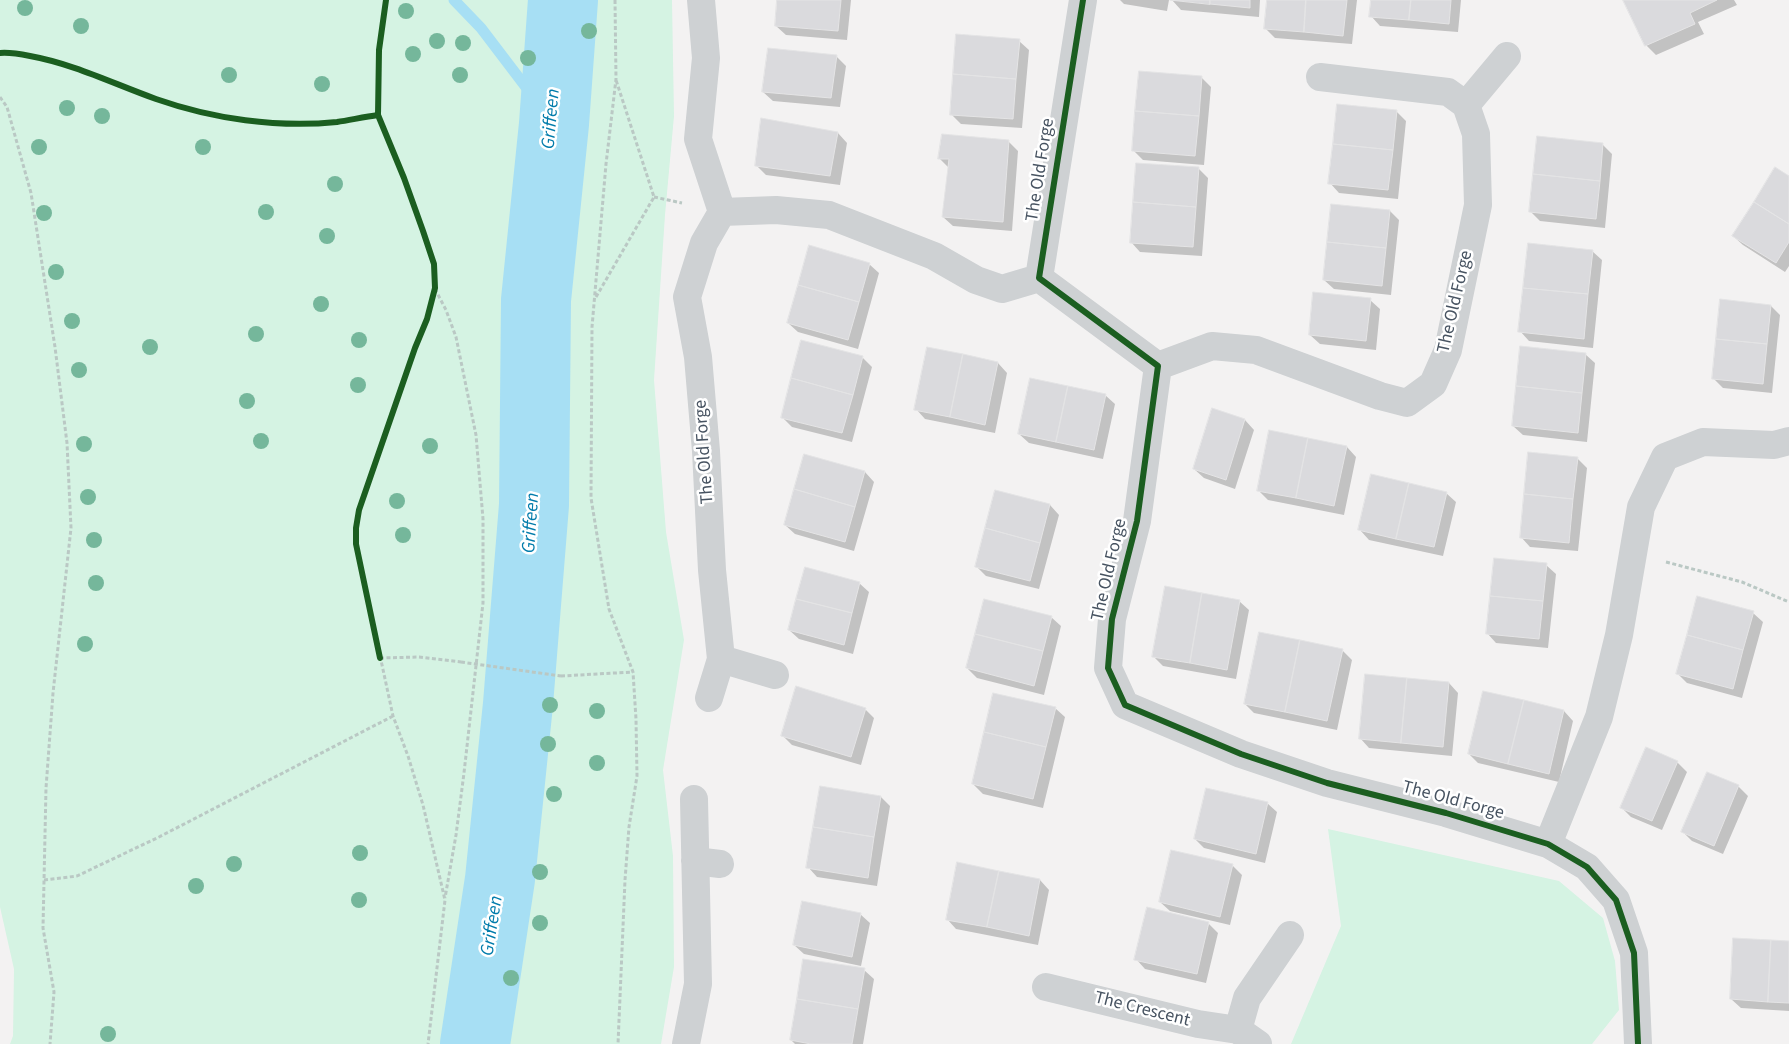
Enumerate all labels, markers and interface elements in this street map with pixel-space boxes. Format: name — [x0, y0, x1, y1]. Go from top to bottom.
water label: Griffeen — [538, 88, 566, 150]
street label: The Old Forge — [1022, 117, 1060, 223]
street label: The Old Forge — [1434, 249, 1478, 355]
street label: The Old Forge — [691, 399, 719, 505]
water label: Griffeen — [519, 492, 545, 554]
street label: The Old Forge — [1088, 517, 1132, 623]
street label: The Old Forge — [1400, 777, 1506, 825]
water label: Griffeen — [477, 894, 509, 958]
street label: The Crescent — [1092, 988, 1192, 1032]

